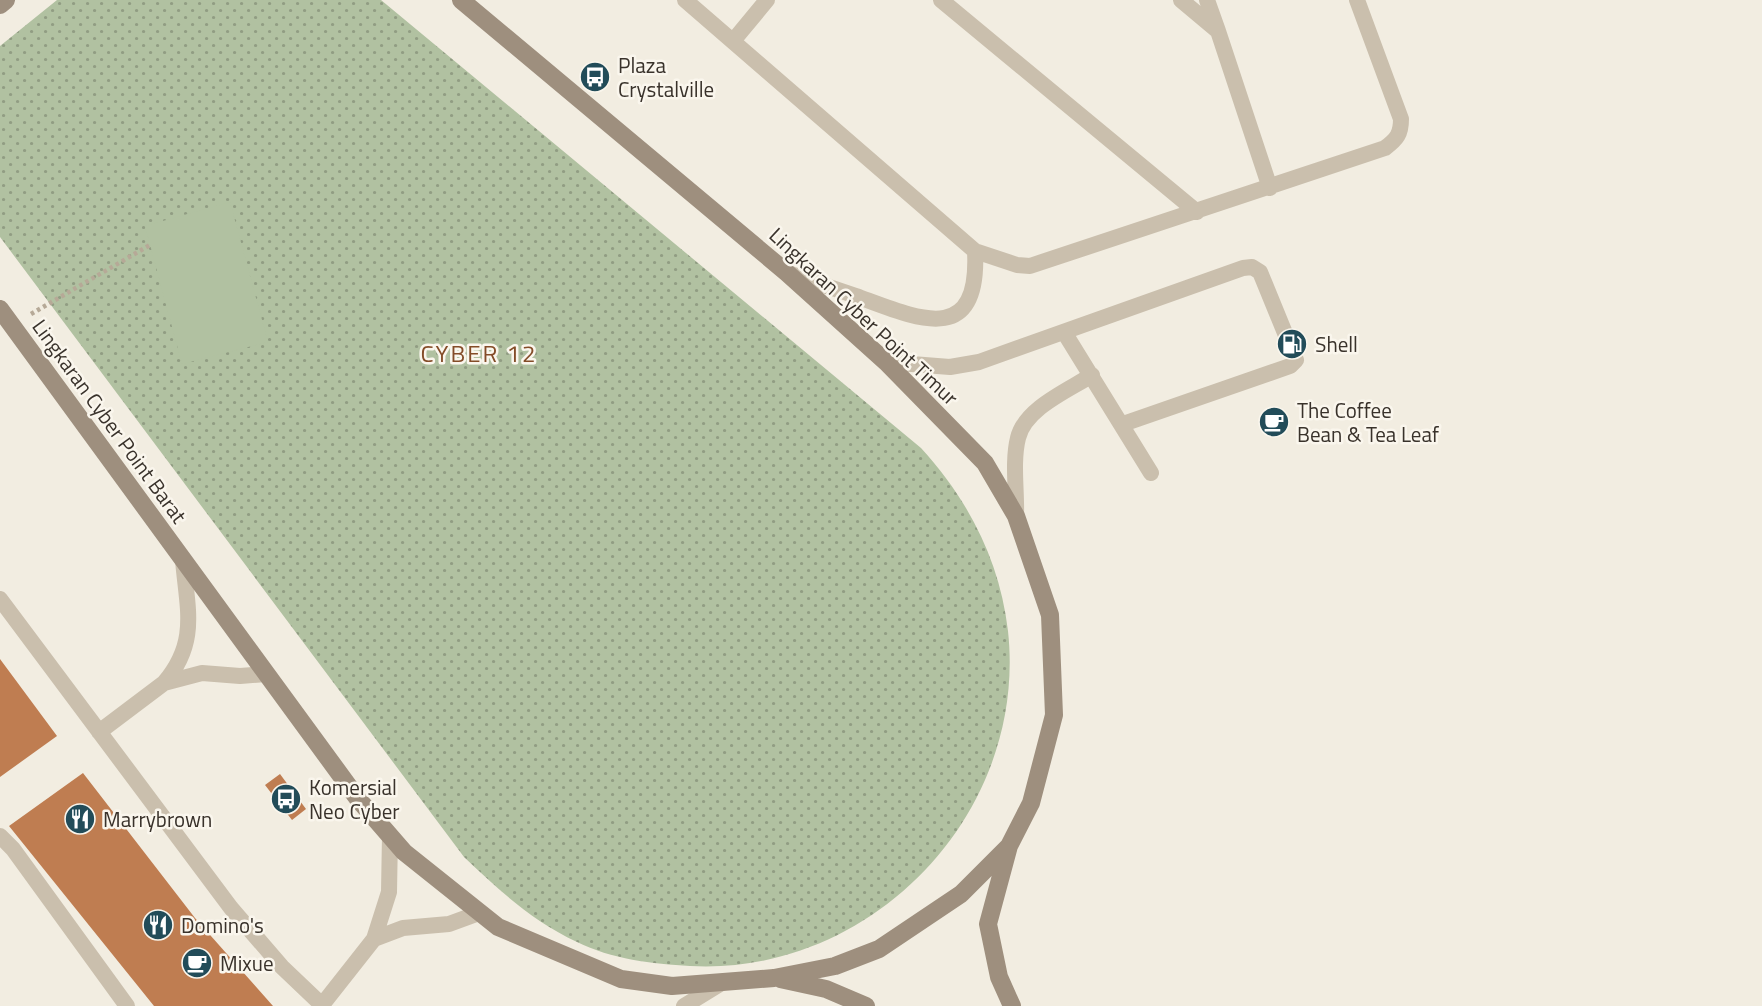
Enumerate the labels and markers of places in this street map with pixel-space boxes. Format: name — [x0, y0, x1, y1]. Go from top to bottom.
place label: Plaza Crystalville — [618, 49, 714, 105]
bus stop icon: Plaza Crystalville — [578, 60, 612, 94]
fuel station icon: Shell — [1275, 327, 1309, 361]
place label: Shell — [1315, 328, 1358, 360]
place label: The Coffee Bean & Tea Leaf — [1297, 394, 1439, 450]
cafe icon: The Coffee Bean & Tea Leaf — [1257, 405, 1291, 439]
place label: Komersial Neo Cyber — [309, 771, 400, 827]
bus stop icon: Komersial Neo Cyber — [269, 782, 303, 816]
restaurant icon: Marrybrown — [63, 802, 97, 836]
place label: Marrybrown — [103, 803, 212, 835]
restaurant icon: Domino's — [141, 908, 175, 942]
place label: Domino's — [181, 909, 264, 941]
cafe icon: Mixue — [180, 946, 214, 980]
place label: Mixue — [220, 947, 274, 979]

